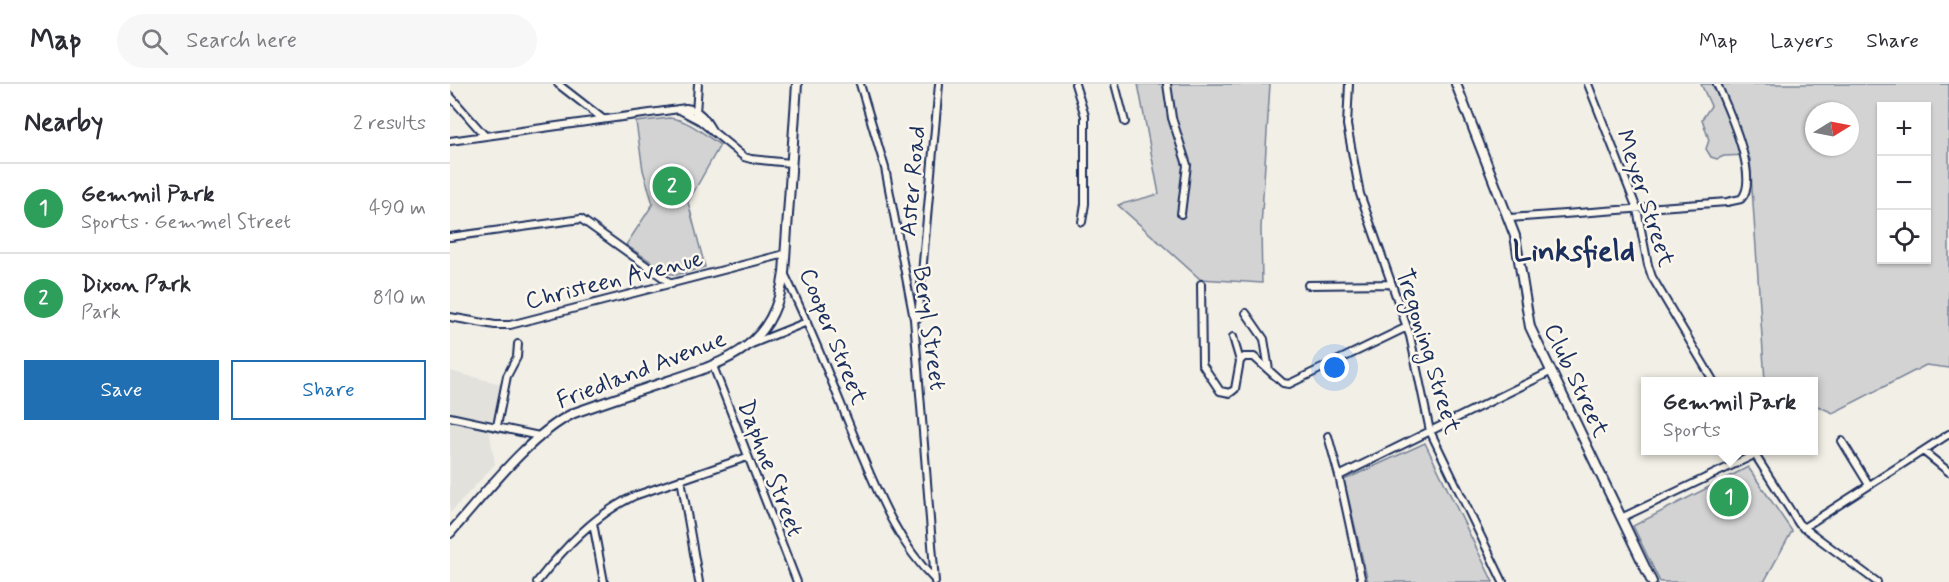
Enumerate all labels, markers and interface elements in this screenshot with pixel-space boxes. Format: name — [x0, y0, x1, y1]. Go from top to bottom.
search box — [117, 14, 537, 68]
text: Map — [30, 23, 81, 60]
icon: search — [138, 25, 171, 58]
text: Search here — [186, 27, 297, 55]
text: Map — [1699, 27, 1737, 55]
text: Layers — [1770, 27, 1833, 55]
text: Share — [1866, 27, 1919, 55]
north arrow — [1805, 102, 1859, 156]
map controls — [1877, 102, 1931, 264]
button: + — [1877, 102, 1931, 156]
text: Nearby — [24, 106, 103, 140]
text: 2 results — [353, 110, 426, 137]
street label: Aster Road — [893, 125, 934, 238]
street label: Meyer Street — [1608, 126, 1681, 271]
button: − — [1877, 156, 1931, 210]
pin: 2 — [652, 164, 692, 208]
text: Gemmil Park — [81, 181, 214, 209]
text: 1 — [39, 195, 48, 222]
text: 490 m — [369, 195, 426, 222]
text: Sports · Gemmel Street — [81, 209, 291, 236]
button: locate — [1877, 210, 1931, 264]
district label: Linksfield — [1513, 232, 1635, 271]
street label: Christeen Avenue — [522, 243, 706, 318]
street label: Cooper Street — [791, 264, 874, 409]
street label: Beryl Street — [904, 264, 953, 392]
street label: Tregoning Street — [1386, 265, 1467, 438]
text: Dixon Park — [81, 271, 191, 299]
text: 2 — [39, 285, 48, 312]
text: 810 m — [373, 285, 426, 312]
text: Park — [81, 299, 121, 326]
street label: Club Street — [1536, 319, 1616, 443]
street label: Friedland Avenue — [552, 324, 731, 417]
your location — [1320, 353, 1349, 382]
button: Save — [24, 360, 219, 420]
button: Share — [231, 360, 426, 420]
popup — [1641, 377, 1818, 455]
text: Gemmil Park — [1663, 389, 1796, 417]
street label: Daphne Street — [729, 396, 810, 541]
text: Sports — [1663, 417, 1721, 444]
pin: 1 — [1710, 474, 1748, 520]

